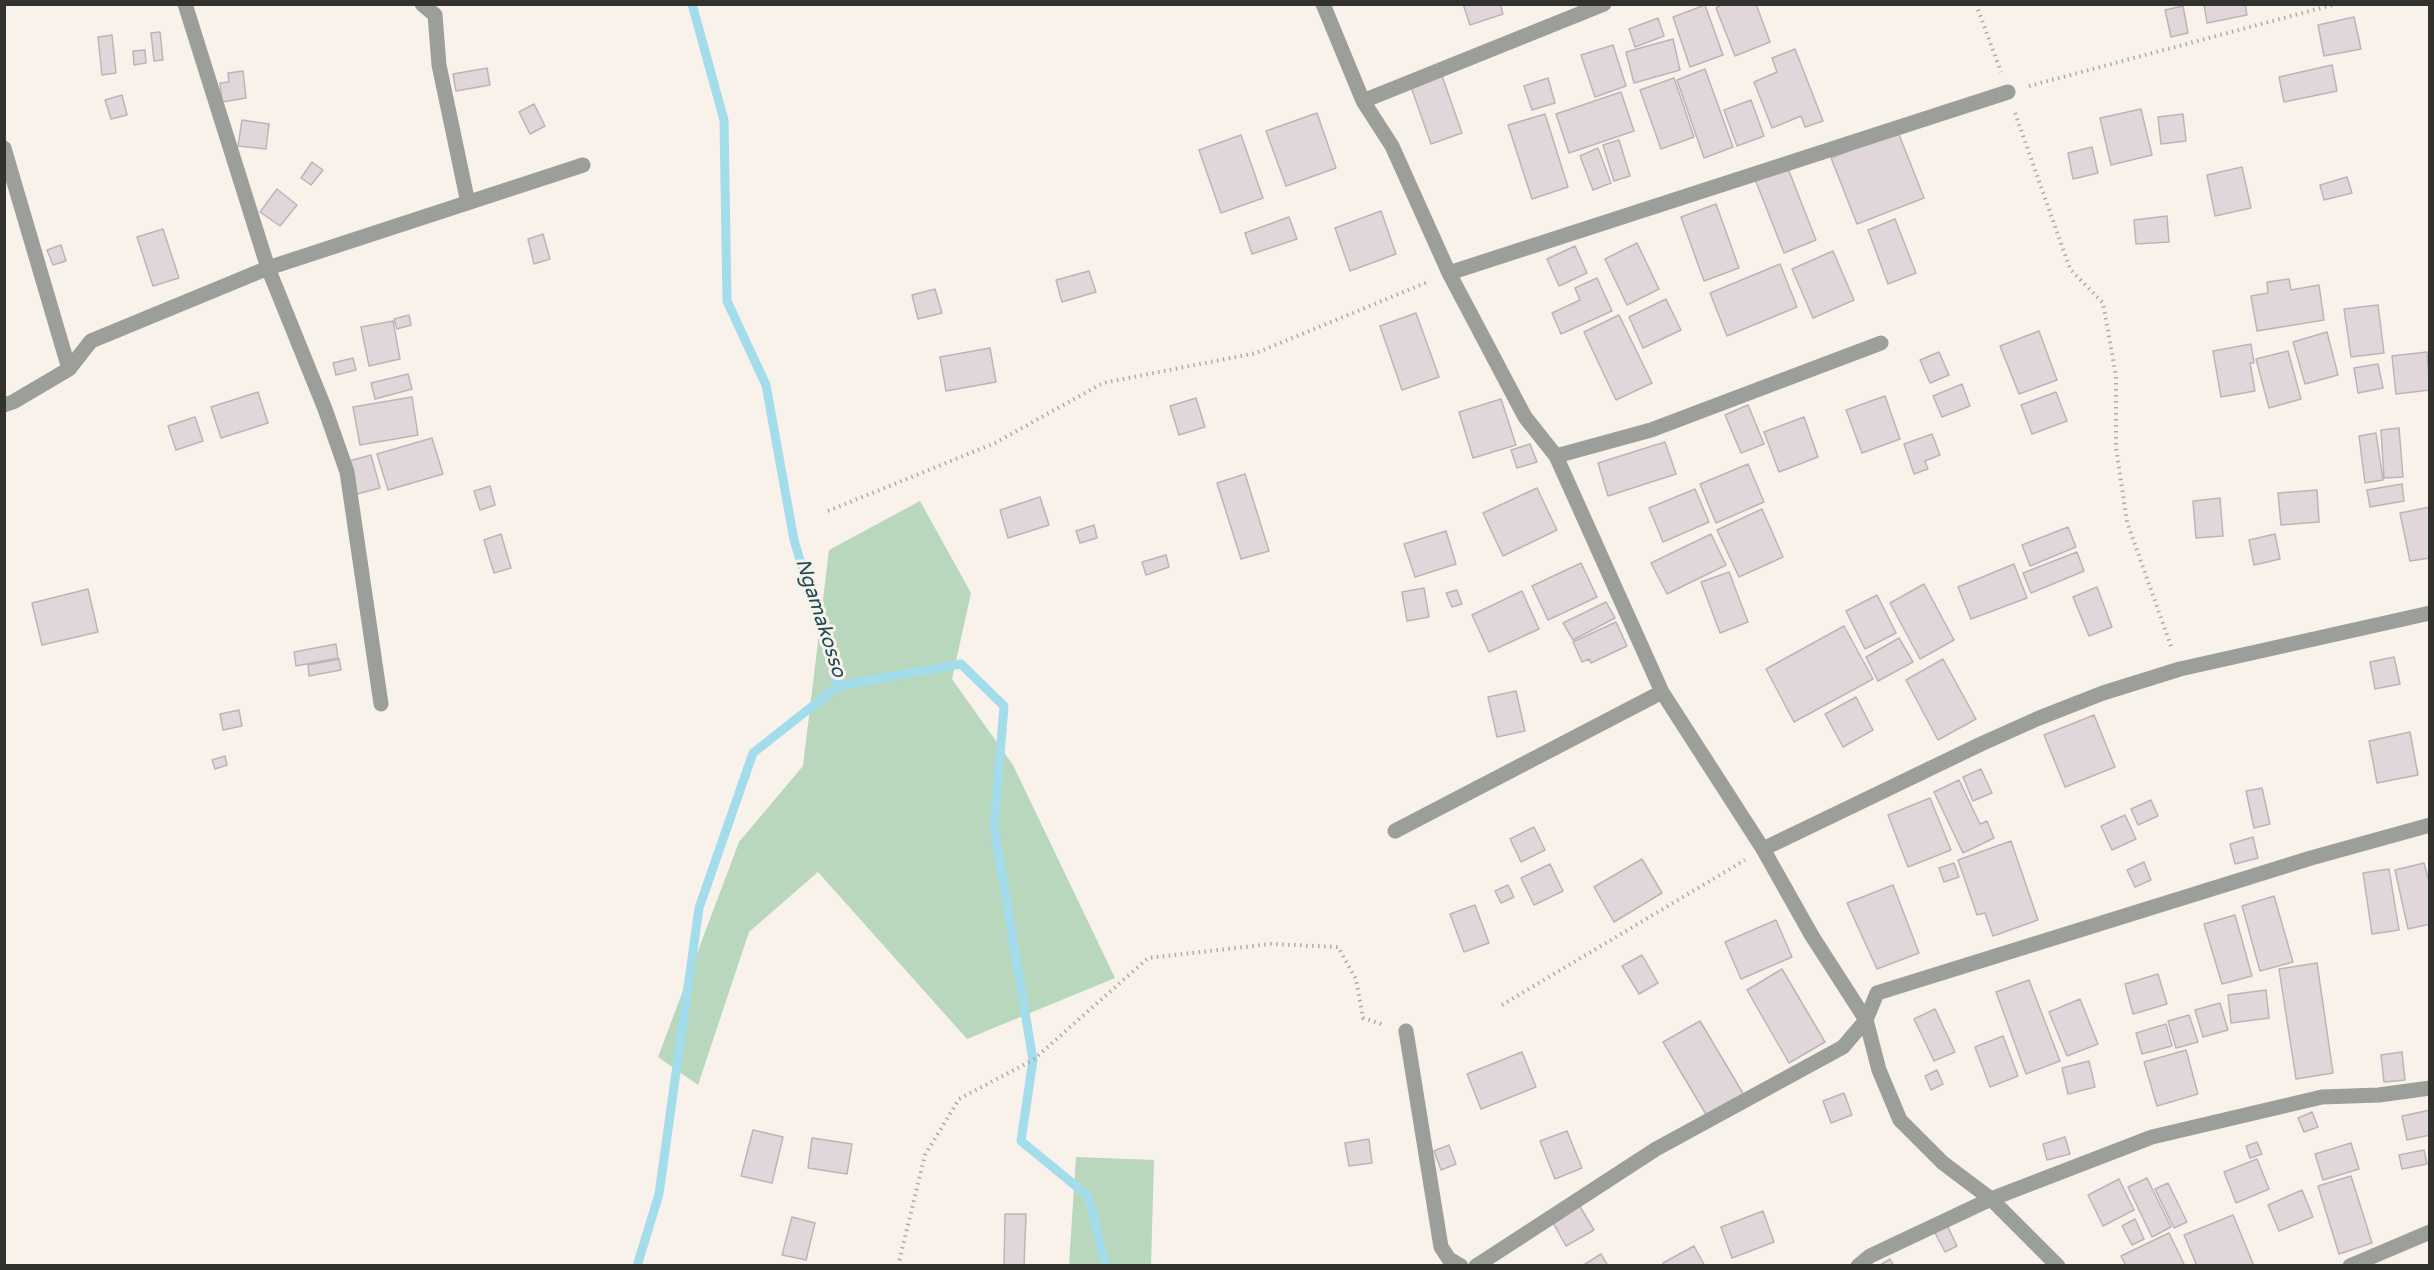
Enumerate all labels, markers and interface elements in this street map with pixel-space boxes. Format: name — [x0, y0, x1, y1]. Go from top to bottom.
water label: Ngamakosso — [790, 556, 850, 680]

